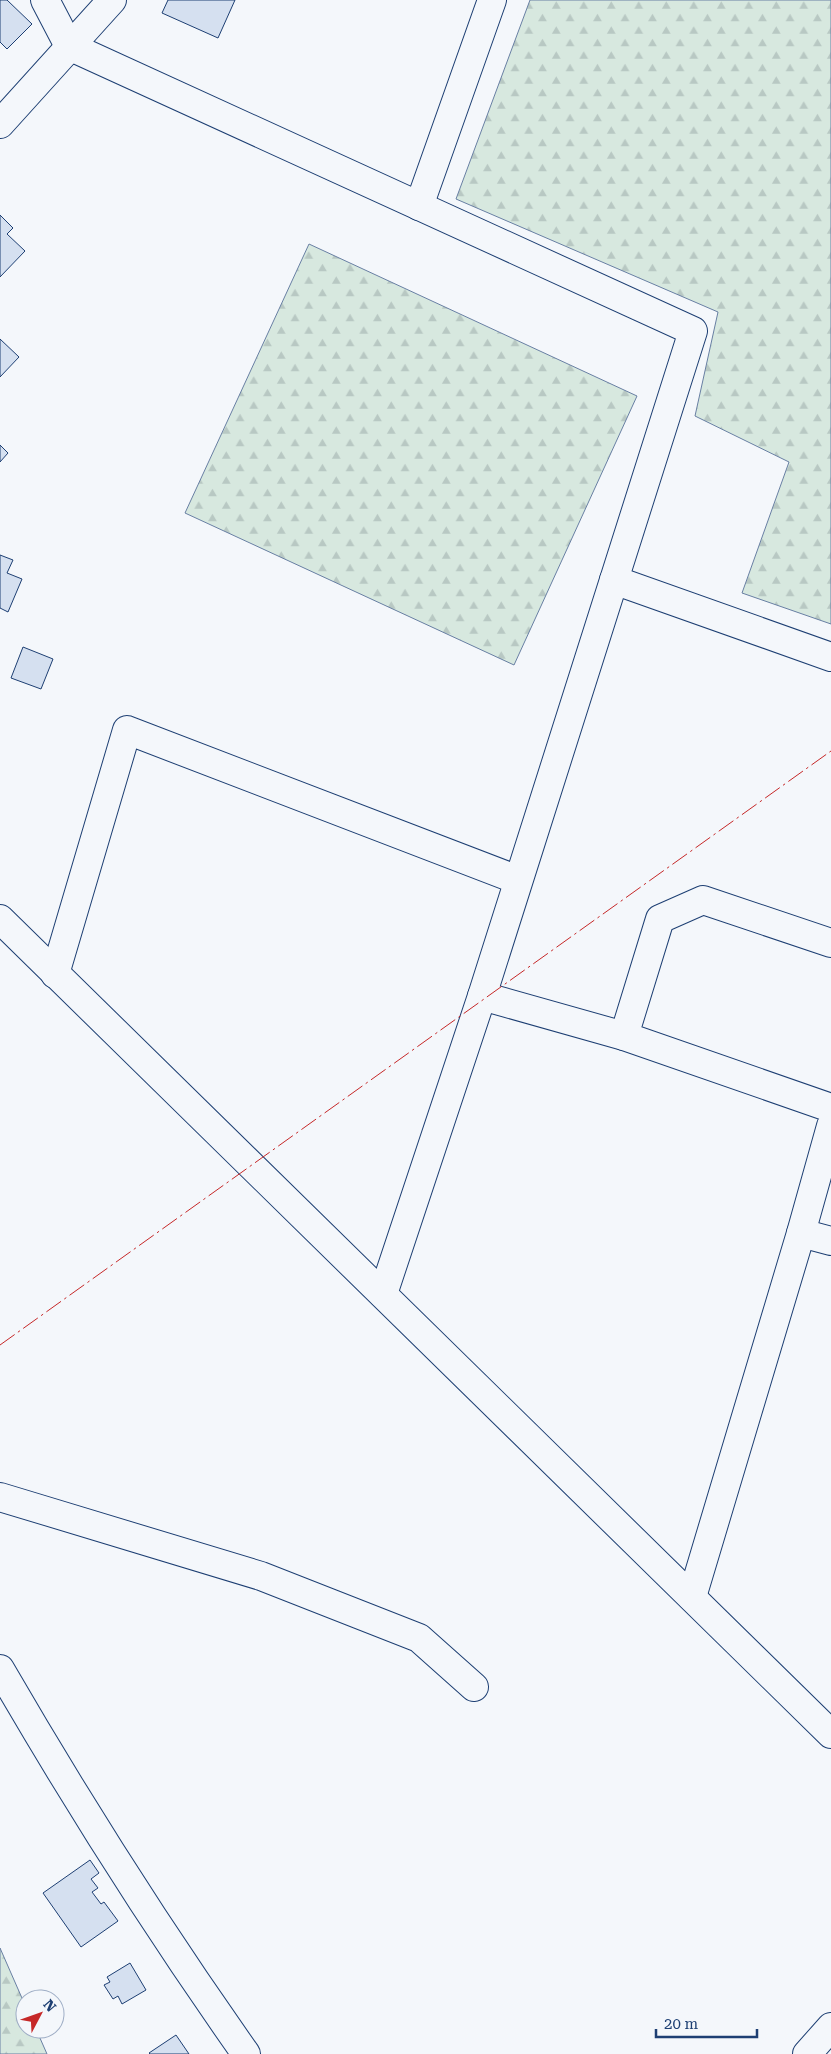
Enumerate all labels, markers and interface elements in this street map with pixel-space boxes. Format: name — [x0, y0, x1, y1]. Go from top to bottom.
north arrow — [15, 1989, 65, 2039]
text: N — [40, 1996, 60, 2015]
scale bar — [656, 2006, 757, 2038]
text: 20 m — [664, 2015, 699, 2033]

